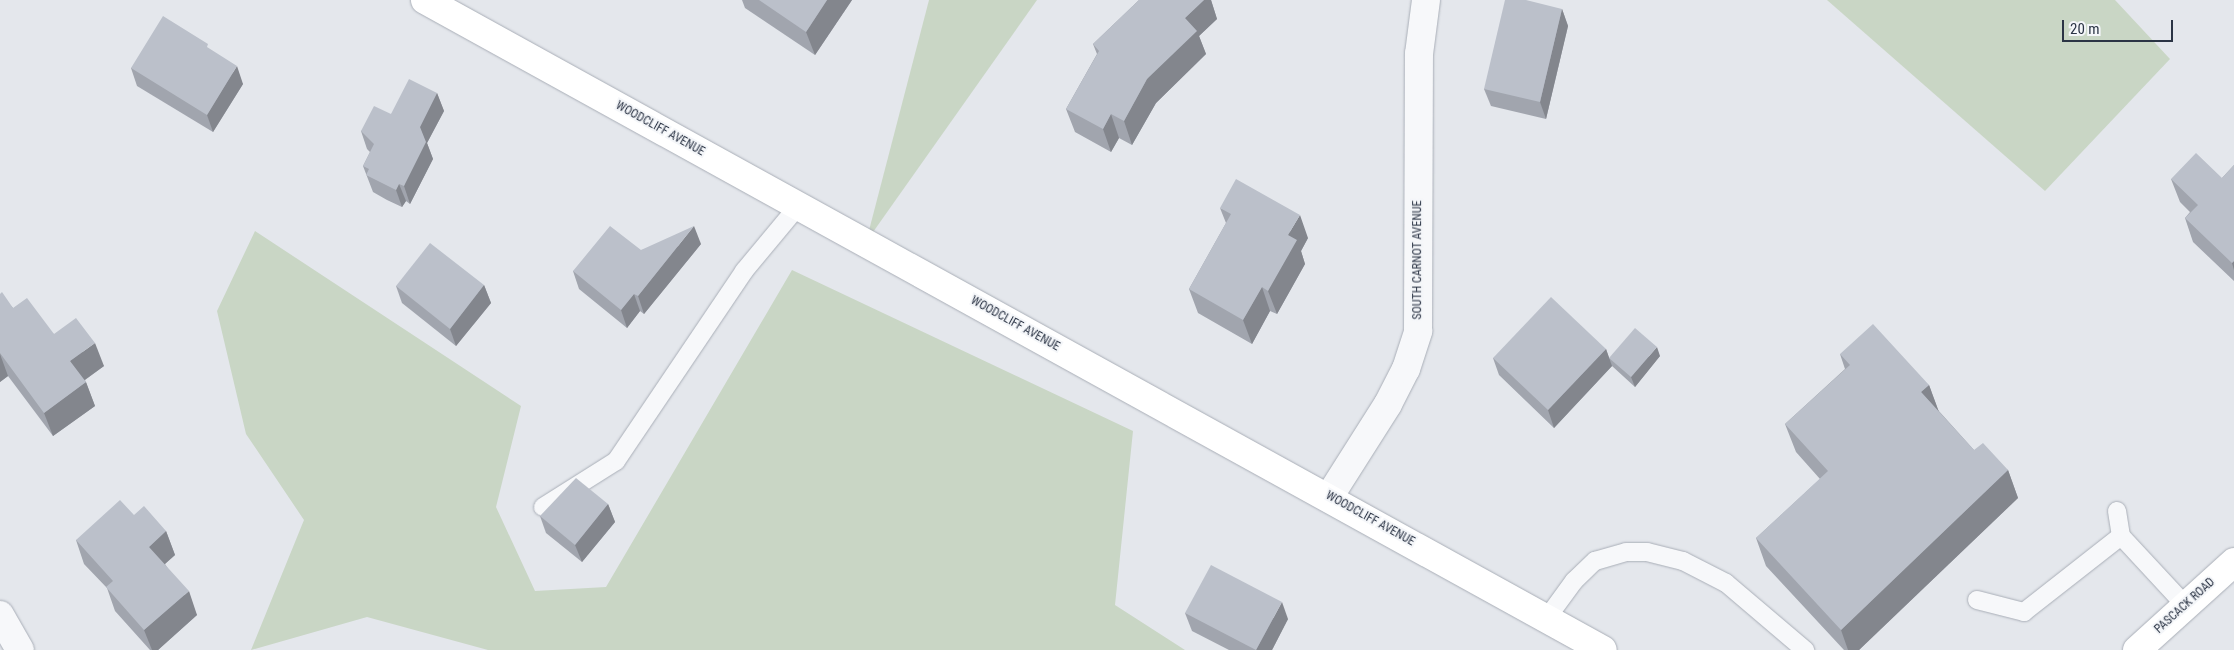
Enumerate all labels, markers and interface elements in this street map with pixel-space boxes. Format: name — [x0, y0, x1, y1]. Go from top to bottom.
scale bar — [2064, 10, 2175, 42]
text: 20 m — [2070, 20, 2100, 38]
street label: WOODCLIFF AVENUE — [613, 99, 707, 159]
street label: SOUTH CARNOT AVENUE — [1411, 200, 1425, 320]
street label: WOODCLIFF AVENUE — [968, 294, 1062, 354]
street label: WOODCLIFF AVENUE — [1323, 489, 1417, 549]
street label: PASCACK ROAD — [2152, 575, 2218, 637]

